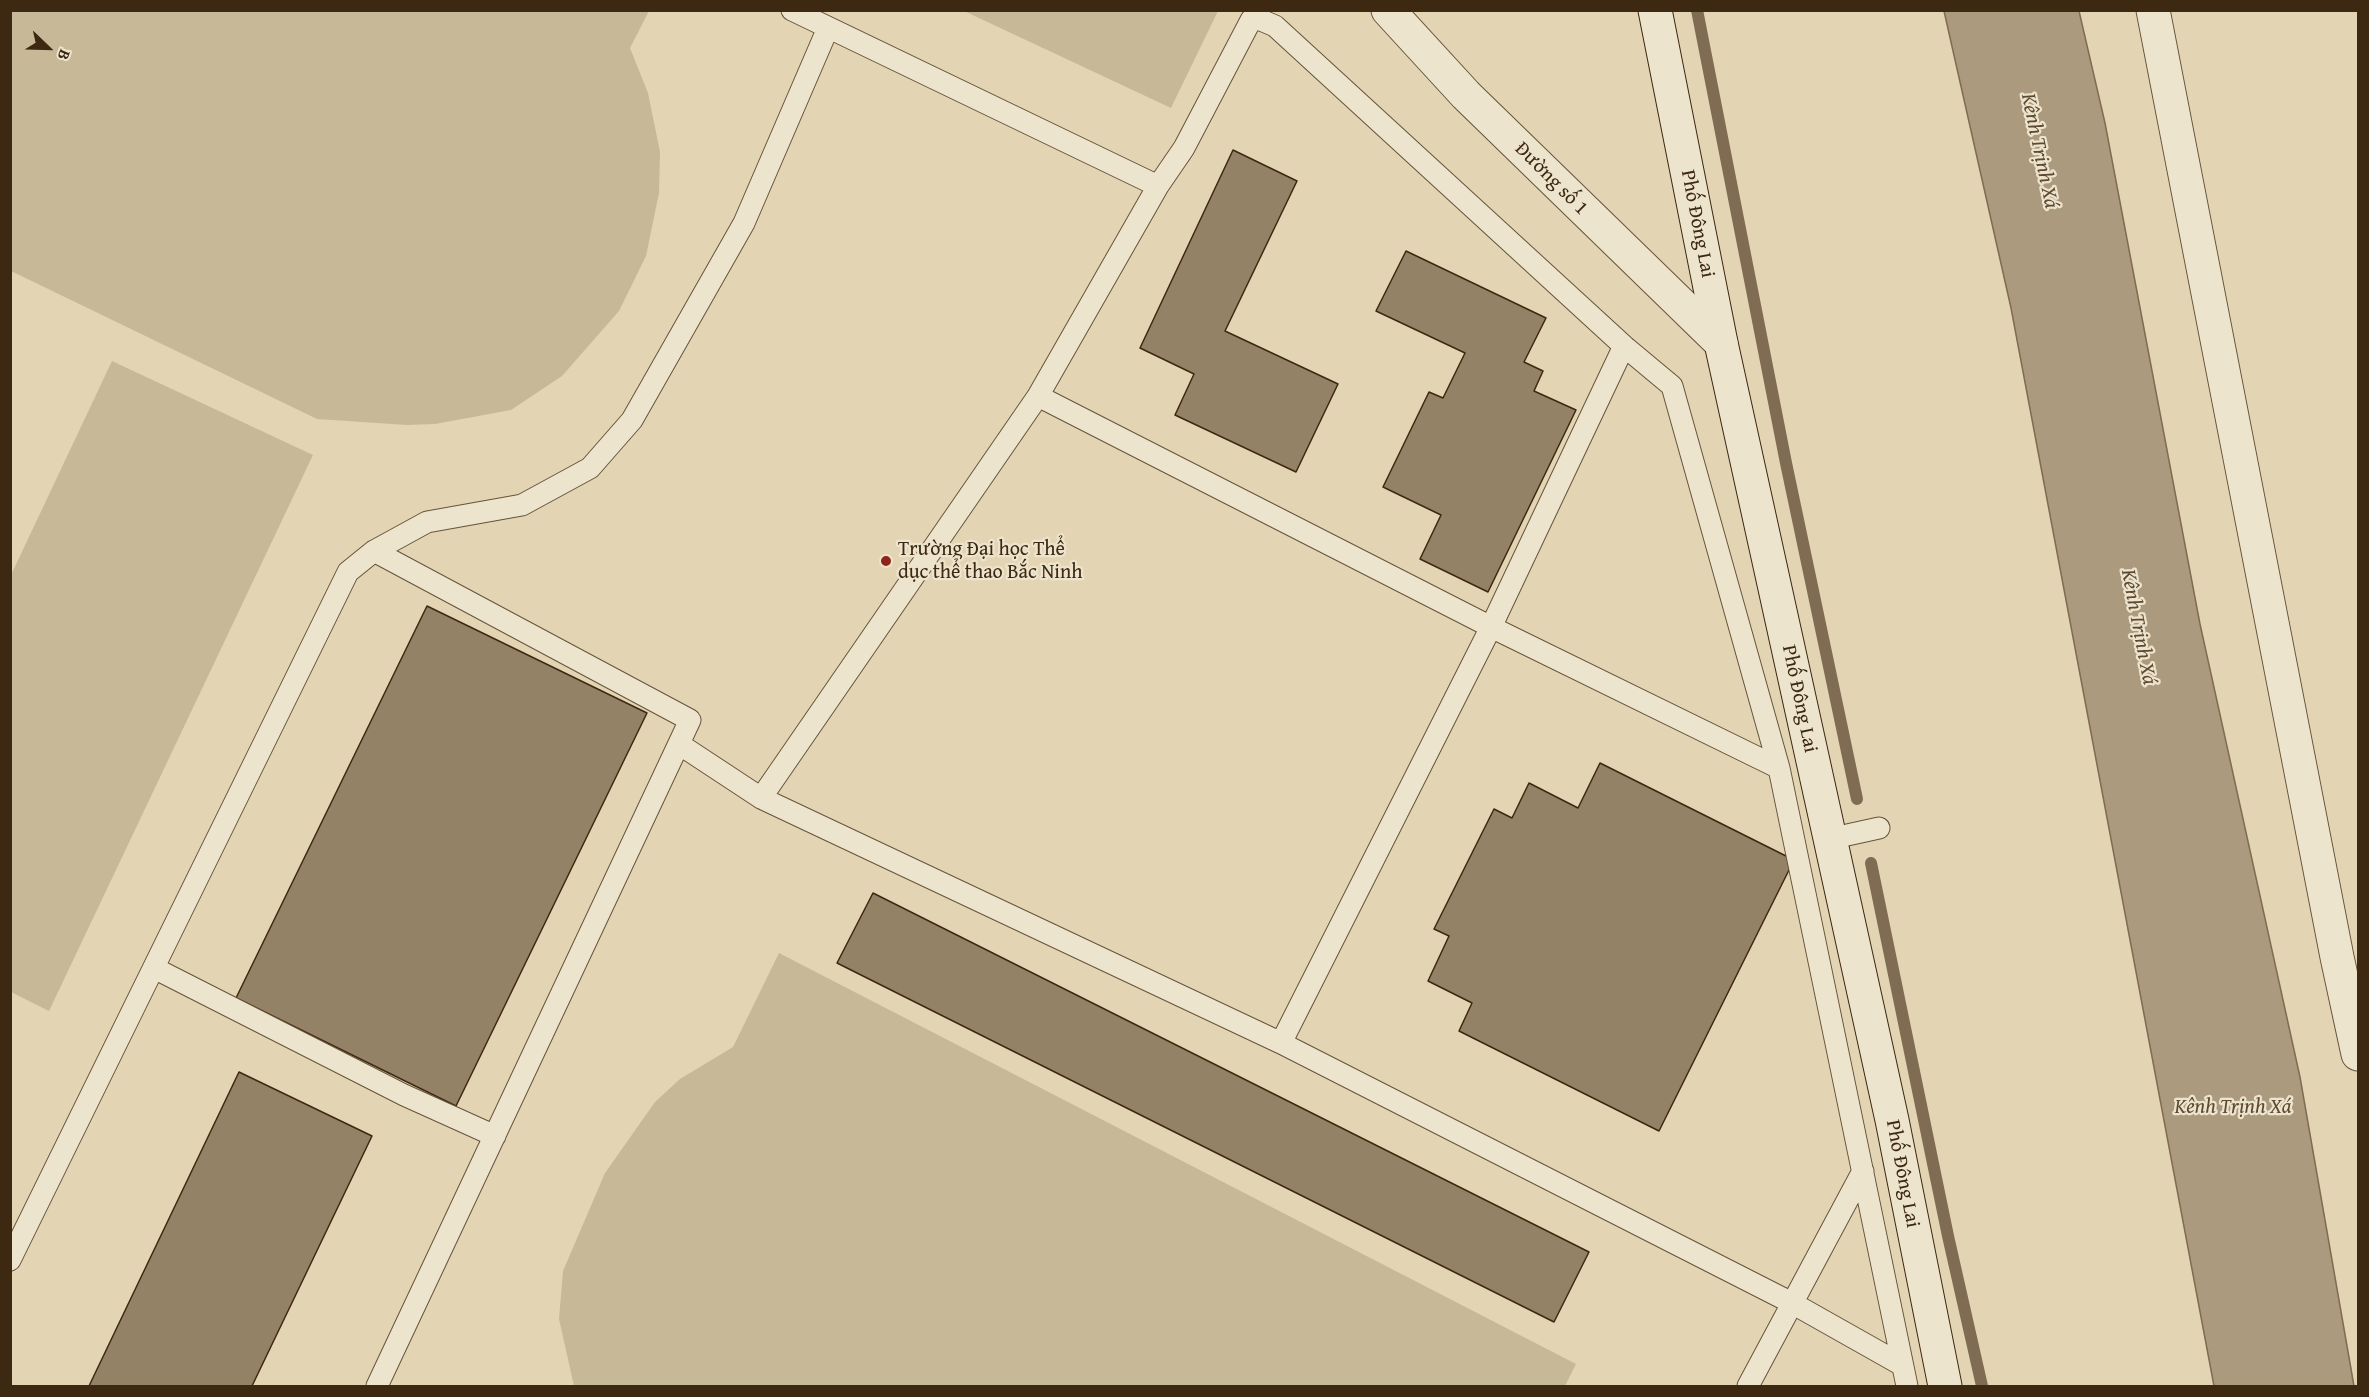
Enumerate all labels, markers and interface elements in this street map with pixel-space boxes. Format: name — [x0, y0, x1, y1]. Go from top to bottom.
north arrow — [18, 18, 78, 78]
text: B — [52, 46, 78, 64]
water label: Kênh Trịnh Xá — [2015, 91, 2063, 211]
street label: Đường số 1 — [1509, 137, 1593, 221]
street label: Phố Đông Lai — [1675, 168, 1719, 280]
place label: Trường Đại học Thể dục thể thao Bắc Ninh — [898, 538, 1082, 585]
marker: Trường Đại học Thể dục thể thao Bắc Ninh — [879, 554, 893, 568]
water label: Kênh Trịnh Xá — [2114, 567, 2162, 687]
street label: Phố Đông Lai — [1776, 643, 1822, 755]
water label: Kênh Trịnh Xá — [2174, 1095, 2292, 1121]
street label: Phố Đông Lai — [1880, 1118, 1924, 1230]

